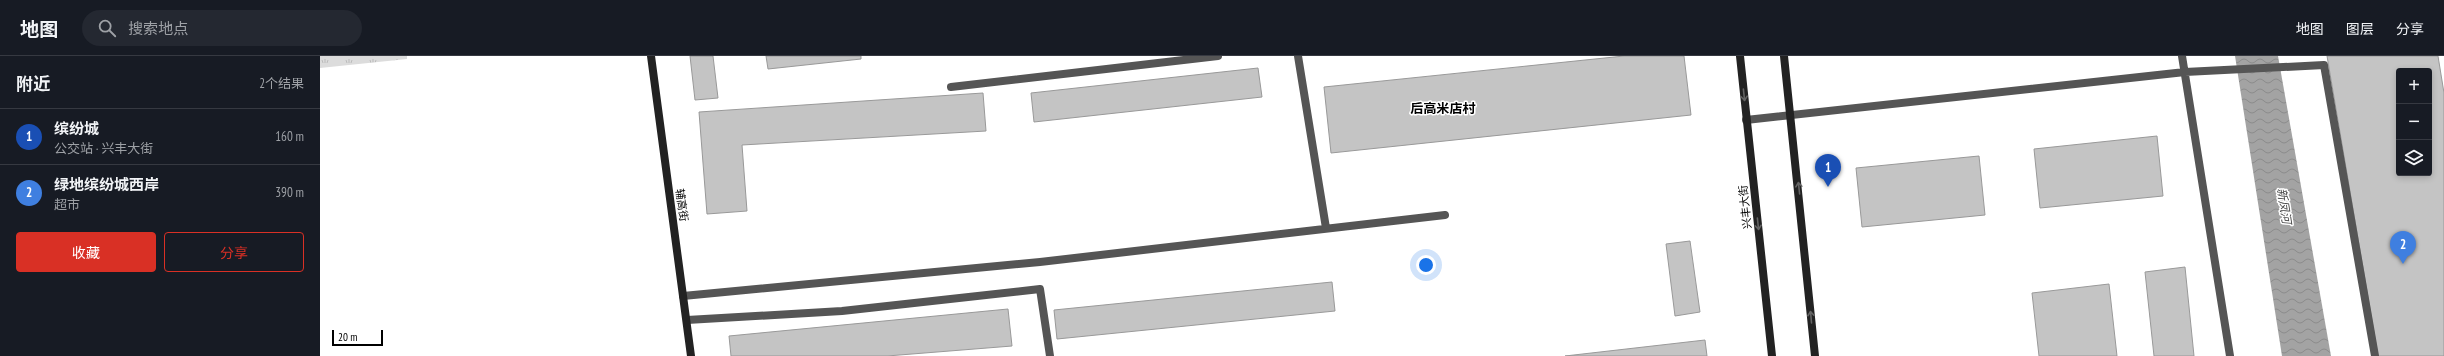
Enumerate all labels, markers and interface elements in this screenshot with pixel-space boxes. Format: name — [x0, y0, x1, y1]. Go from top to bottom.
search box — [82, 10, 362, 46]
text: 地图 — [20, 17, 58, 41]
icon: search — [96, 17, 118, 39]
text: 搜索地点 — [128, 19, 188, 38]
text: 地图 — [2296, 20, 2324, 38]
text: 图层 — [2346, 20, 2374, 38]
text: 分享 — [2396, 20, 2424, 38]
map controls — [2396, 68, 2432, 176]
button: + — [2396, 68, 2432, 104]
text: 附近 — [16, 73, 50, 95]
text: 2个结果 — [259, 75, 304, 92]
one-way arrow — [1740, 88, 1747, 101]
district label: 后高米店村 — [1410, 100, 1476, 117]
button: − — [2396, 104, 2432, 140]
text: 缤纷城 — [54, 119, 99, 138]
text: 1 — [26, 128, 32, 145]
text: 160 m — [275, 128, 304, 145]
text: 公交站 · 兴丰大街 — [54, 140, 153, 157]
button: layers — [2396, 140, 2432, 176]
pin: 1 — [1815, 154, 1841, 187]
text: 绿地缤纷城西岸 — [54, 175, 159, 194]
one-way arrow — [1795, 182, 1802, 195]
text: 2 — [26, 184, 32, 201]
text: 390 m — [275, 184, 304, 201]
street label: 兴丰大街 — [1736, 184, 1754, 230]
water label: 新凤河 — [2274, 187, 2295, 227]
street label: 辅高街 — [673, 188, 691, 222]
text: 超市 — [54, 196, 80, 213]
one-way arrow — [1754, 217, 1762, 230]
pin: 2 — [2390, 231, 2416, 264]
button: 收藏 — [16, 232, 156, 272]
button: 分享 — [164, 232, 304, 272]
your location — [1416, 255, 1436, 275]
one-way arrow — [1807, 311, 1815, 324]
scale bar — [332, 328, 383, 347]
text: 20 m — [338, 330, 357, 344]

